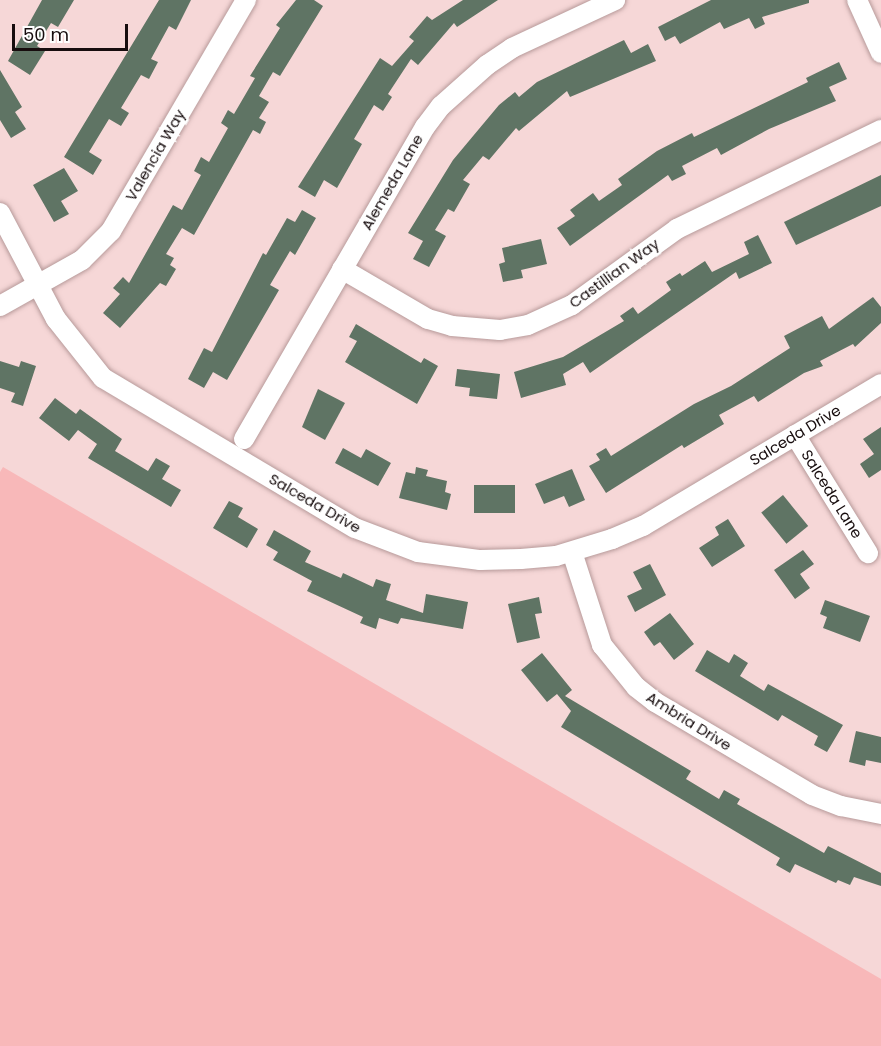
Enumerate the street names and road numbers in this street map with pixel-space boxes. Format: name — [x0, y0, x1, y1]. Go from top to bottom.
street label: Valencia Way — [121, 106, 189, 204]
street label: Alemeda Lane — [357, 131, 427, 233]
street label: Castillian Way — [566, 234, 662, 312]
street label: Salceda Drive — [746, 401, 844, 469]
street label: Salceda Lane — [798, 446, 866, 542]
street label: Salceda Drive — [266, 469, 364, 537]
street label: Ambria Drive — [643, 688, 735, 754]

